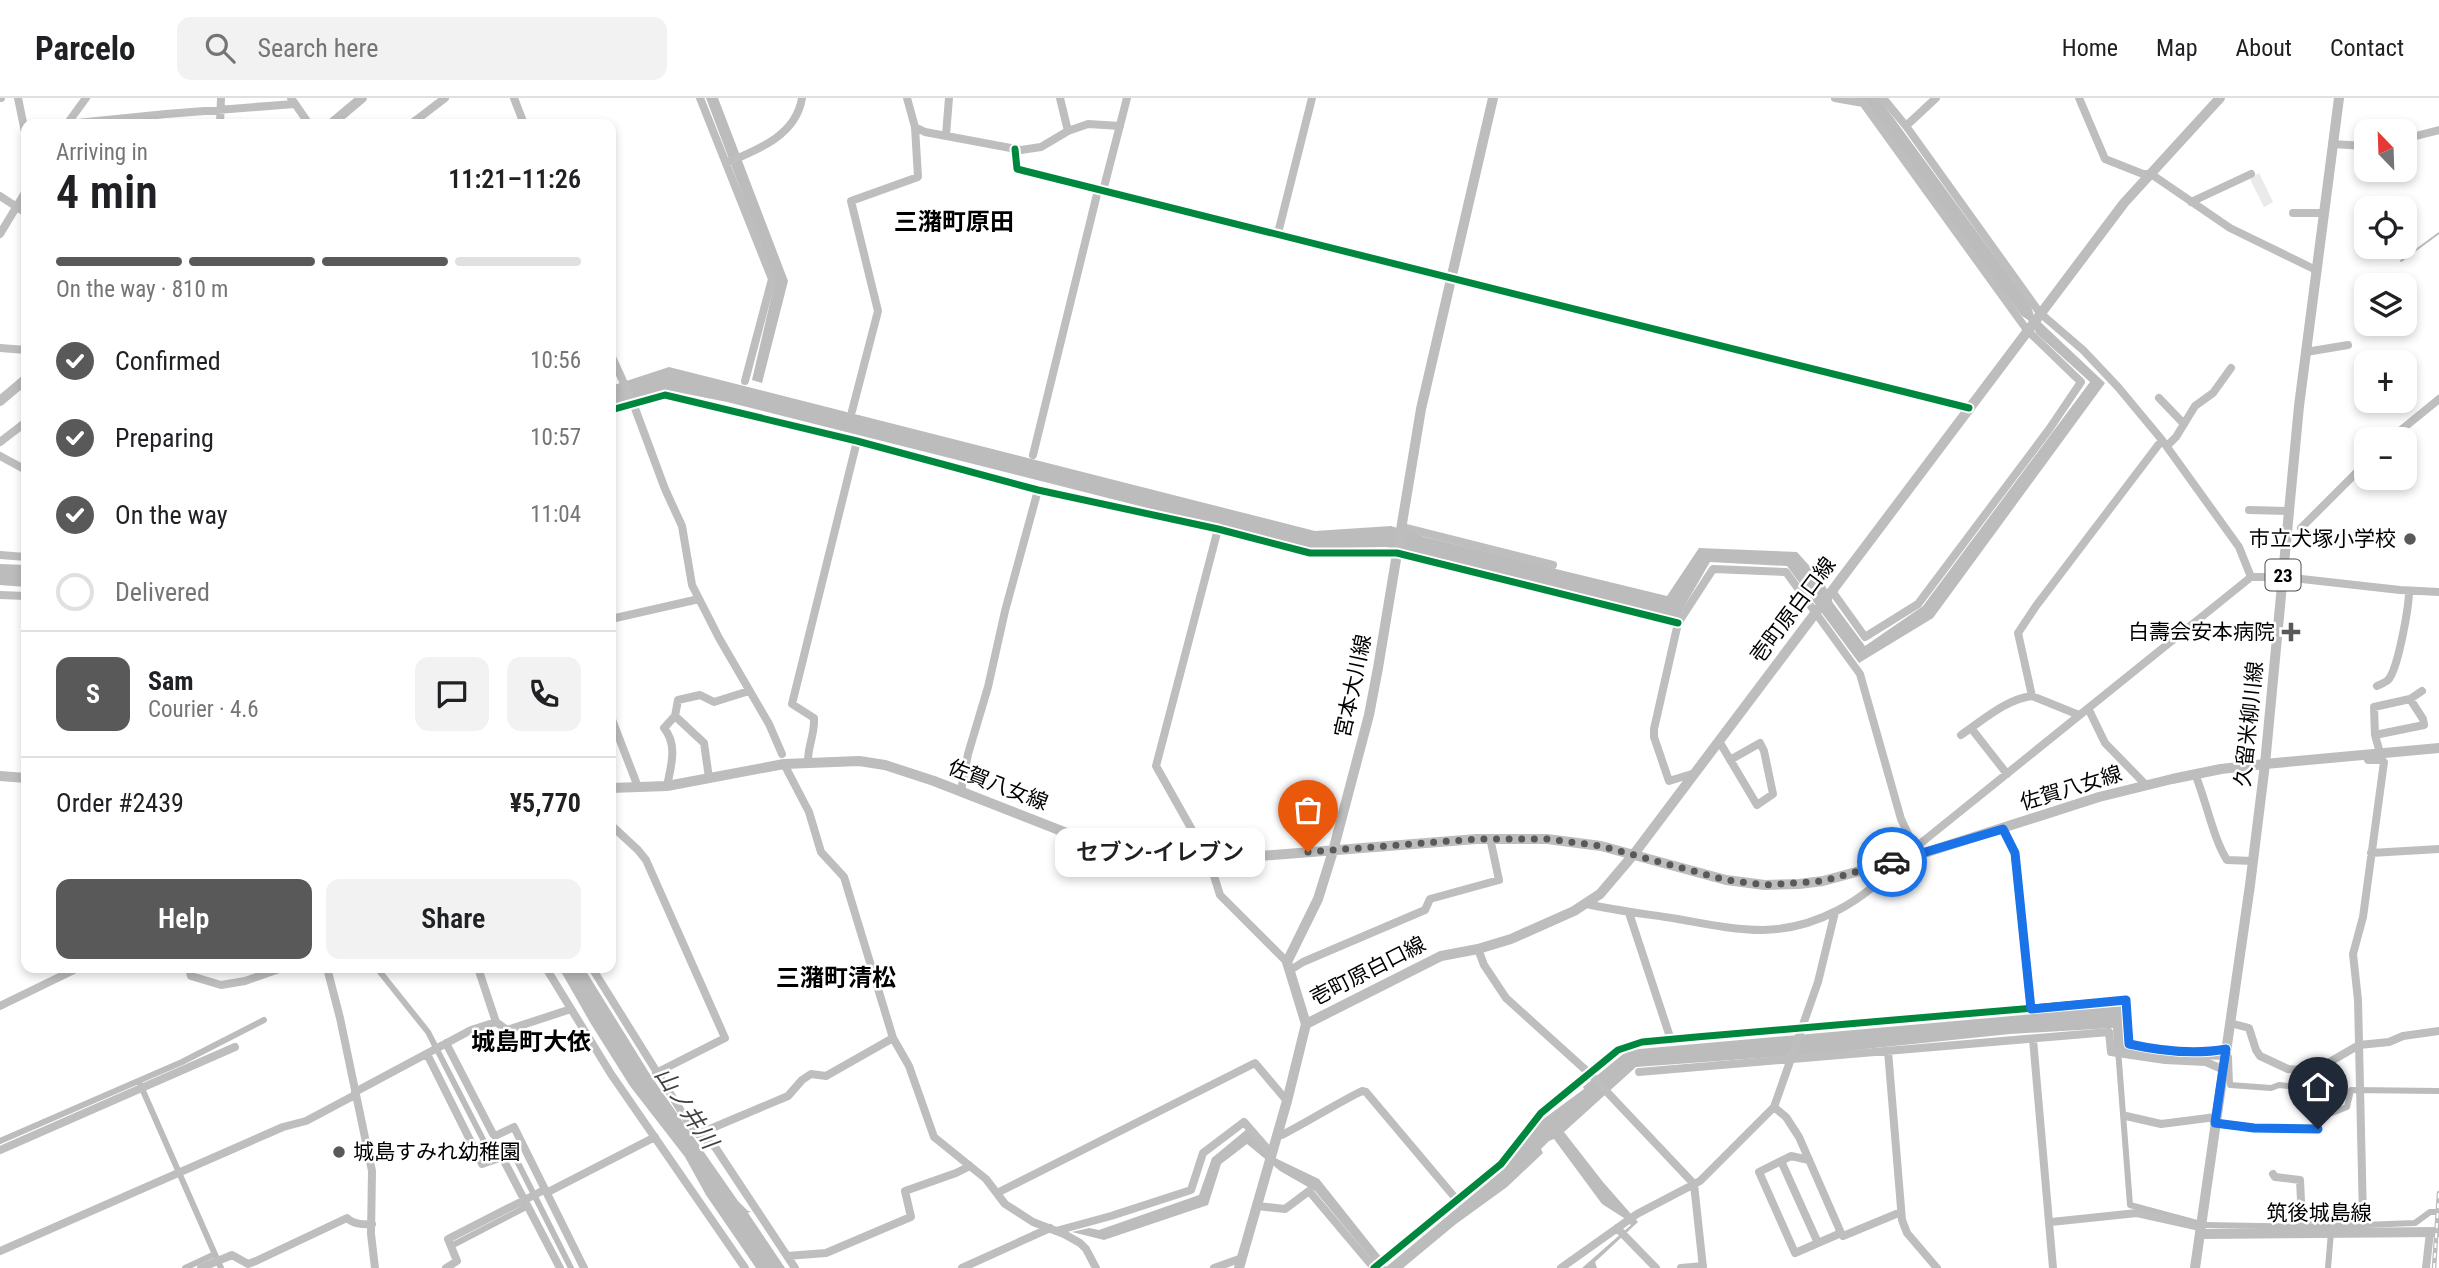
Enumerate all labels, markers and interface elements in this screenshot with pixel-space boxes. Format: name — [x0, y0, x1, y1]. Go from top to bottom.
search box — [177, 17, 667, 80]
text: Parcelo — [35, 29, 135, 68]
icon: search — [201, 29, 239, 67]
text: Search here — [257, 33, 378, 63]
text: Home — [2062, 34, 2118, 62]
text: Map — [2156, 34, 2198, 62]
text: About — [2236, 34, 2292, 62]
text: Contact — [2330, 34, 2404, 62]
north arrow — [2354, 119, 2417, 182]
map controls — [2354, 119, 2417, 490]
text: Arriving in — [56, 139, 148, 166]
text: 11:21–11:26 — [448, 164, 581, 194]
text: 4 min — [56, 165, 158, 219]
button: locate — [2354, 196, 2417, 259]
district label: 三潴町原田 — [894, 208, 1014, 236]
button: layers — [2354, 273, 2417, 336]
text: On the way · 810 m — [56, 276, 228, 303]
icon: check — [56, 342, 94, 380]
text: Confirmed — [115, 346, 221, 376]
text: 10:56 — [530, 347, 581, 374]
button: + — [2354, 350, 2417, 413]
icon: check — [56, 419, 94, 457]
text: Preparing — [115, 423, 214, 453]
text: 10:57 — [530, 424, 581, 451]
button: − — [2354, 427, 2417, 490]
icon: check — [56, 496, 94, 534]
text: On the way — [115, 500, 228, 530]
text: 11:04 — [530, 501, 581, 528]
place label: 市立犬塚小学校 — [2249, 527, 2396, 551]
marker: 市立犬塚小学校 — [2402, 531, 2418, 547]
street label: 壱町原白口線 — [1746, 552, 1840, 668]
road number: 23 — [2266, 560, 2300, 590]
text: Delivered — [115, 577, 210, 607]
place label: 白壽会安本病院 — [2128, 620, 2275, 644]
marker: 白壽会安本病院 — [2281, 622, 2301, 642]
street label: 宮本大川線 — [1330, 632, 1376, 740]
button: chat — [415, 657, 489, 731]
button: phone — [507, 657, 581, 731]
street label: 久留米柳川線 — [2230, 660, 2268, 788]
text: Sam — [148, 666, 194, 696]
text: S — [86, 679, 100, 709]
text: Courier · 4.6 — [148, 696, 259, 723]
street label: 佐賀八女線 — [945, 755, 1051, 815]
street label: 佐賀八女線 — [2017, 761, 2125, 815]
pin — [1278, 780, 1338, 852]
text: Order #2439 — [56, 788, 184, 818]
text: ¥5,770 — [510, 788, 581, 818]
icon: bag — [1289, 791, 1327, 829]
courier — [1857, 827, 1927, 897]
callout: セブン-イレブン — [1056, 828, 1266, 876]
text: セブン-イレブン — [1076, 839, 1244, 866]
icon: car — [1873, 843, 1911, 881]
button: Help — [56, 879, 312, 959]
button: Share — [326, 879, 581, 959]
street label: 壱町原白口線 — [1306, 932, 1430, 1010]
district label: 三潴町清松 — [776, 964, 896, 992]
district label: 城島町大依 — [471, 1028, 591, 1056]
pin — [2288, 1057, 2348, 1129]
water label: 山ノ井川 — [649, 1062, 725, 1156]
icon: home — [2299, 1068, 2337, 1106]
place label: 城島すみれ幼稚園 — [353, 1140, 521, 1164]
marker: 城島すみれ幼稚園 — [331, 1144, 347, 1160]
street label: 筑後城島線 — [2267, 1201, 2372, 1225]

